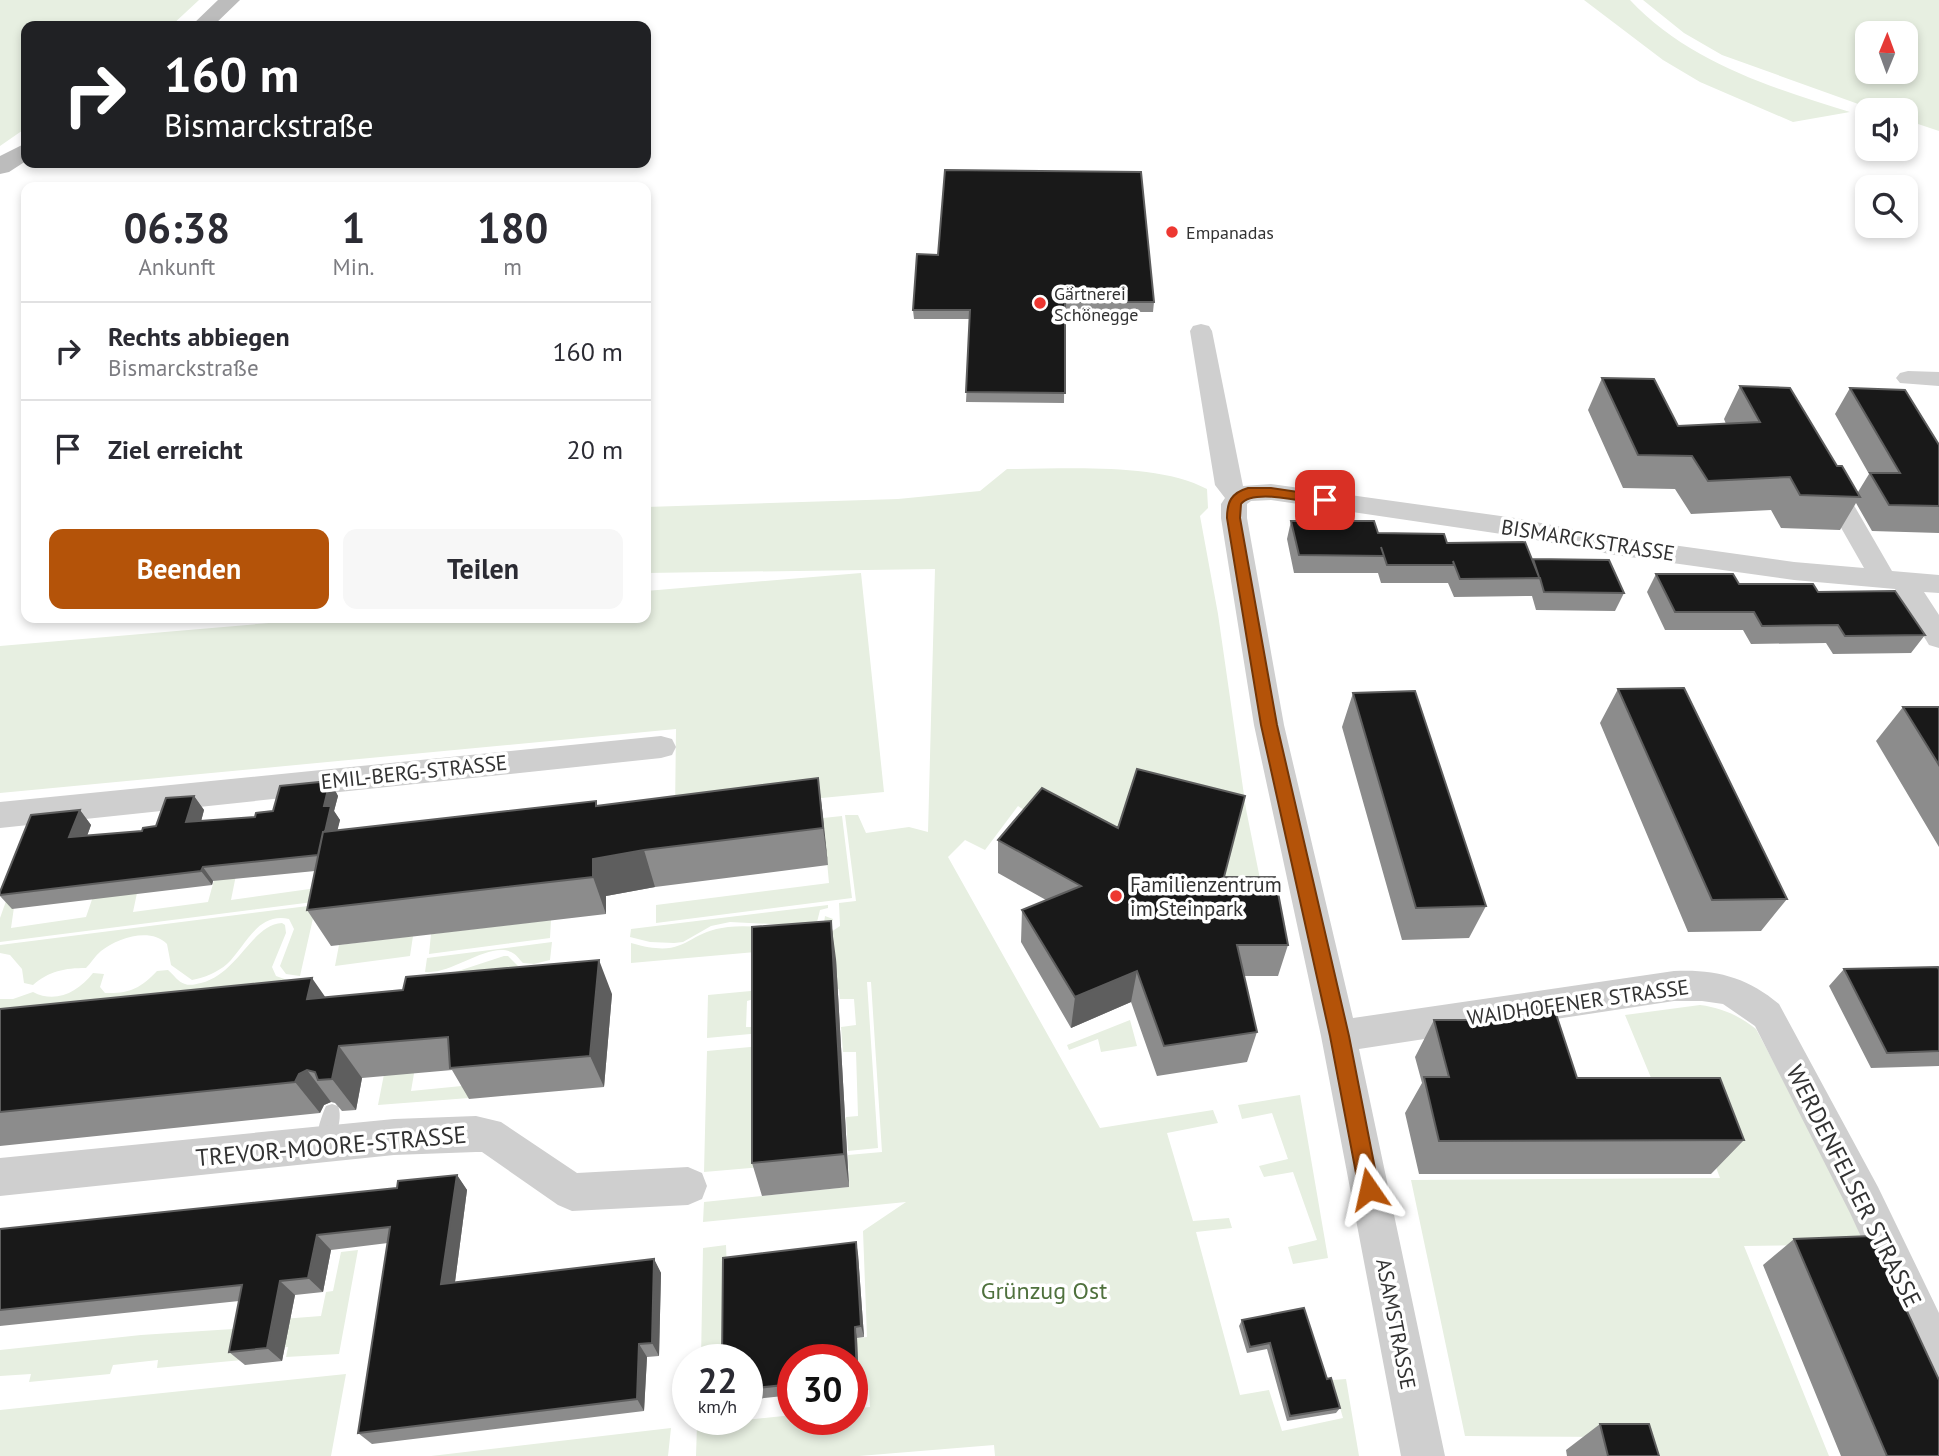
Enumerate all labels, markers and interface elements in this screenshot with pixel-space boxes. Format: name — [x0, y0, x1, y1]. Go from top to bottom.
north arrow — [1855, 21, 1918, 84]
map controls — [1855, 21, 1918, 238]
text: 160 m — [164, 42, 299, 106]
icon: right — [49, 49, 140, 140]
button: sound — [1855, 98, 1918, 161]
text: Bismarckstraße — [164, 104, 374, 146]
button: search — [1855, 175, 1918, 238]
text: 06:38 — [124, 200, 230, 255]
text: 1 — [342, 200, 365, 255]
text: 180 — [477, 200, 548, 255]
place label: Empanadas — [1186, 221, 1274, 244]
marker: Empanadas — [1164, 224, 1180, 240]
text: Ankunft — [138, 252, 215, 281]
text: Min. — [333, 252, 374, 281]
text: m — [503, 252, 522, 281]
place label: Gärtnerei Schönegge — [1054, 282, 1138, 326]
marker: Gärtnerei Schönegge — [1032, 295, 1048, 311]
text: Rechts abbiegen — [108, 320, 290, 353]
icon: right — [49, 332, 87, 370]
text: 160 m — [552, 335, 623, 368]
text: Bismarckstraße — [108, 353, 259, 382]
icon: arrive — [49, 430, 87, 468]
text: Ziel erreicht — [108, 433, 243, 466]
text: 20 m — [567, 433, 623, 466]
pin — [1295, 470, 1355, 530]
icon: arrive — [1306, 481, 1344, 519]
street label: BISMARCKSTRASSE — [1499, 513, 1677, 567]
button: Beenden — [49, 529, 329, 609]
button: Teilen — [343, 529, 623, 609]
street label: EMIL-BERG-STRASSE — [320, 749, 508, 795]
place label: Familienzentrum im Steinpark — [1130, 871, 1282, 922]
marker: Familienzentrum im Steinpark — [1108, 888, 1124, 904]
street label: WAIDHOFENER STRASSE — [1465, 973, 1691, 1031]
street label: WERDENFELSER STRASSE — [1779, 1060, 1929, 1312]
street label: TREVOR-MOORE-STRASSE — [194, 1119, 468, 1173]
position arrow — [1332, 1152, 1406, 1226]
street label: ASAMSTRASSE — [1370, 1256, 1422, 1392]
park label: Grünzug Ost — [981, 1275, 1107, 1306]
speed limit sign: 30 — [777, 1344, 868, 1435]
text: 22 — [698, 1357, 737, 1403]
text: km/h — [698, 1395, 737, 1418]

